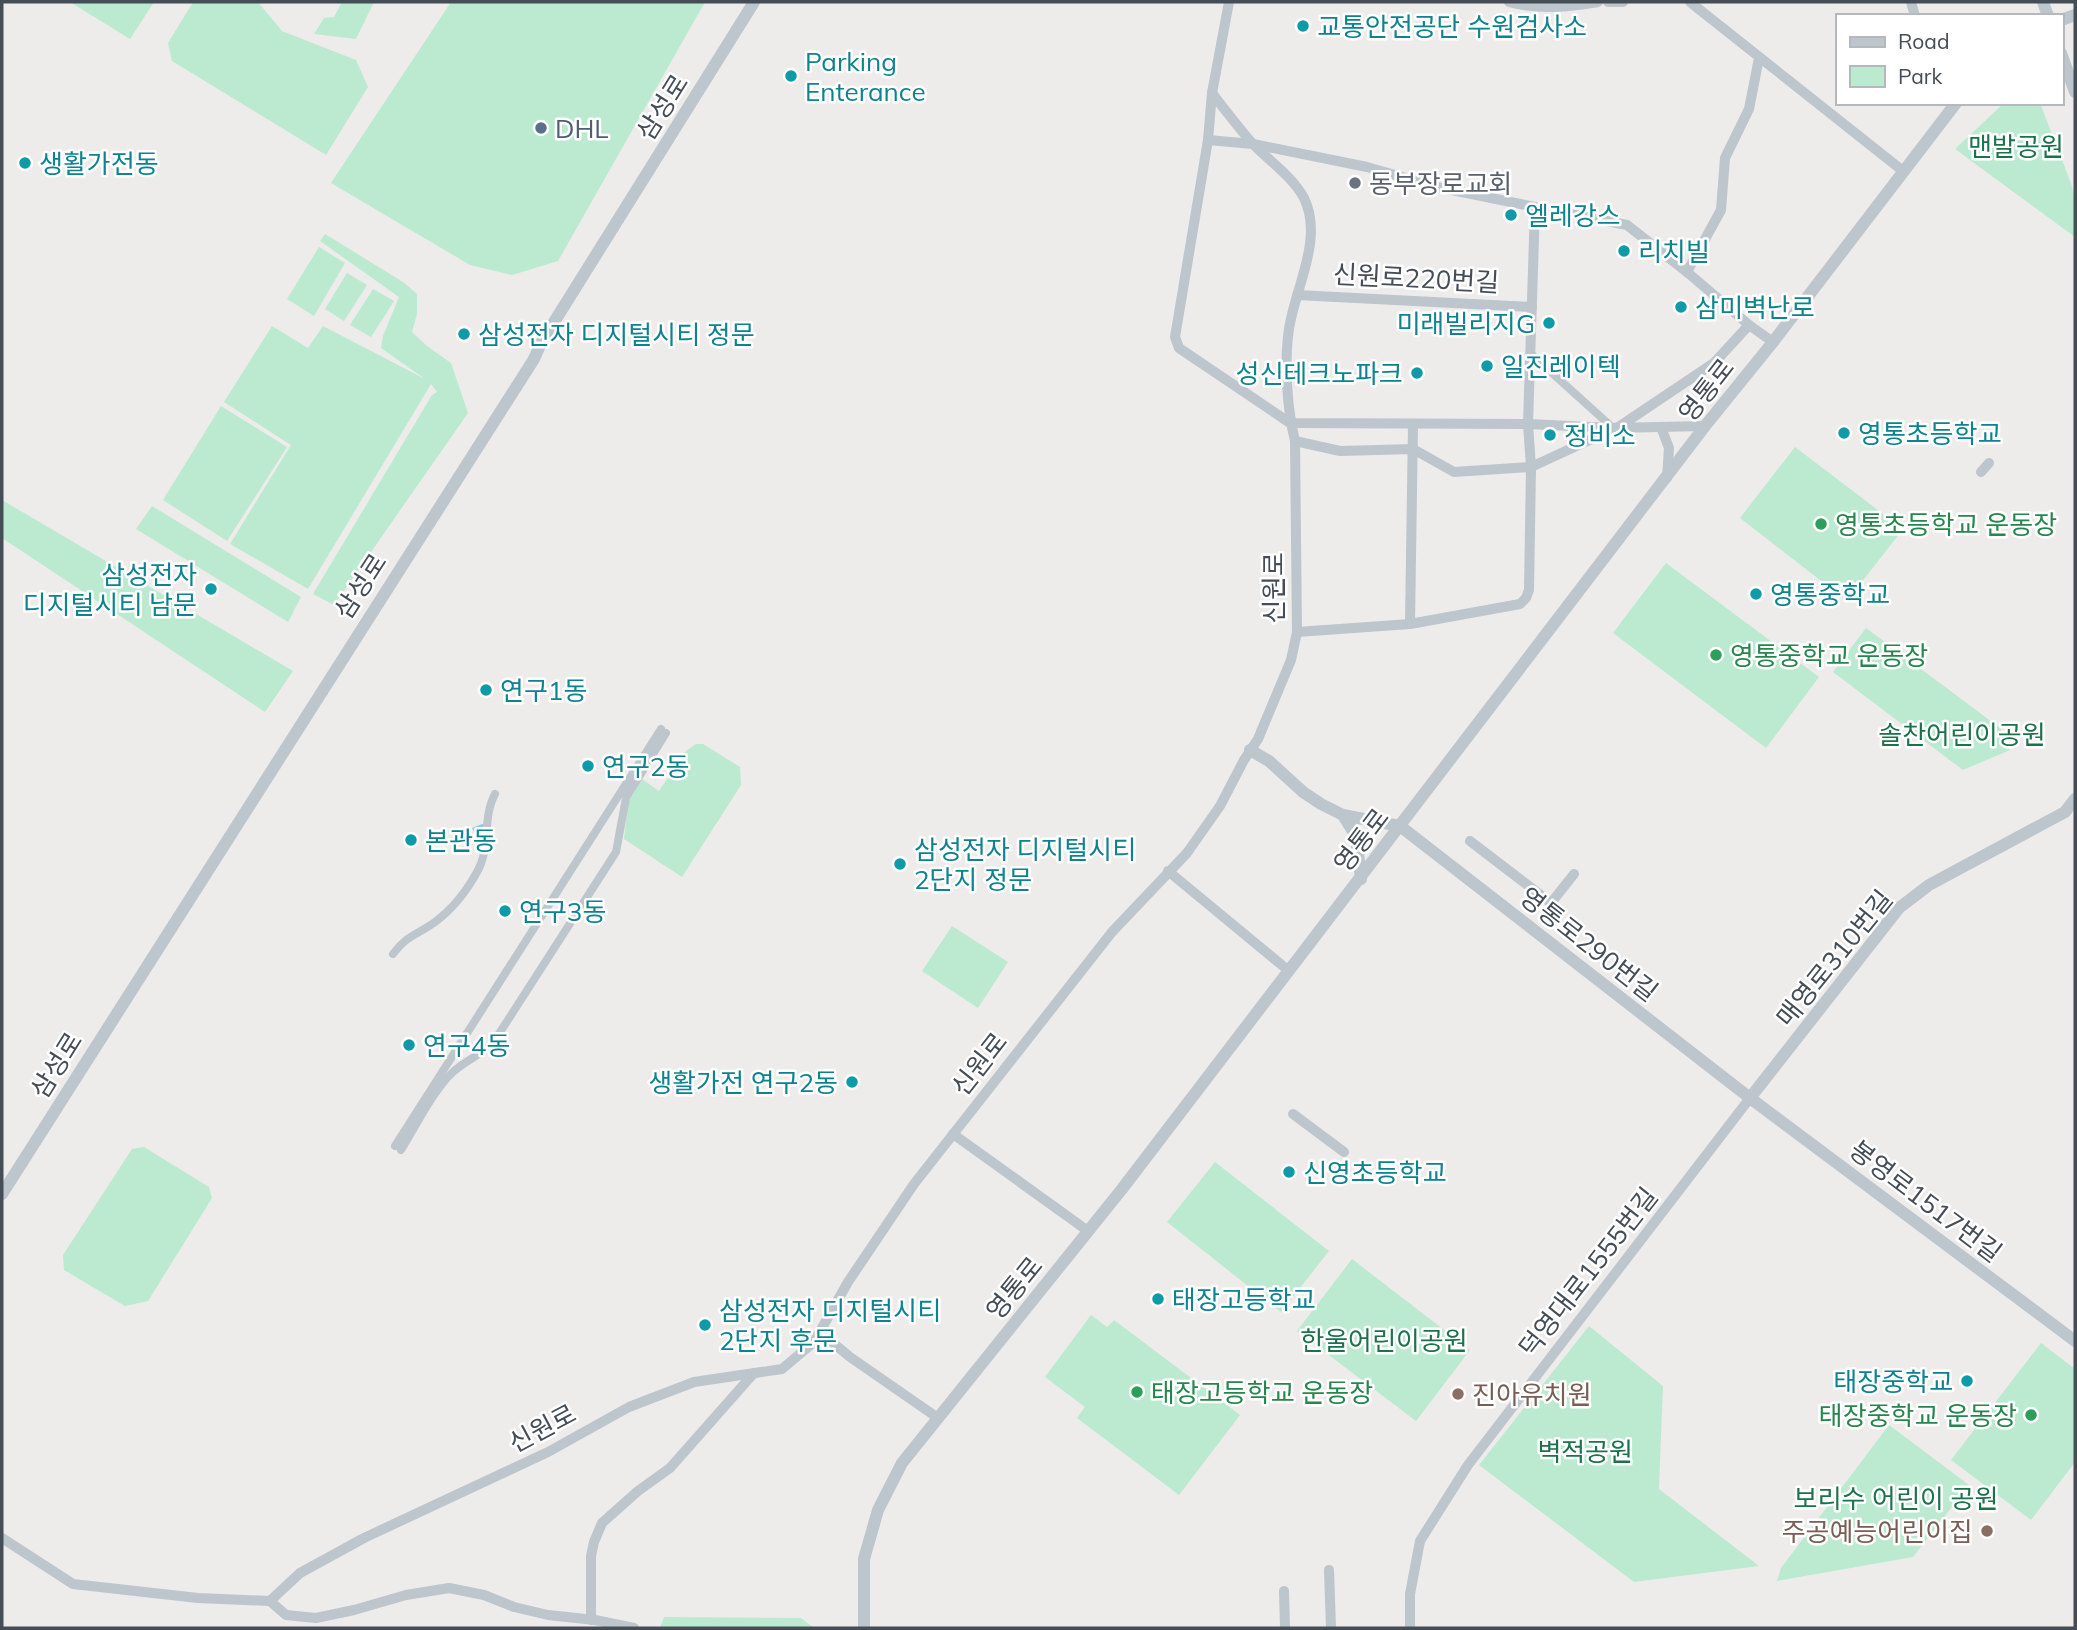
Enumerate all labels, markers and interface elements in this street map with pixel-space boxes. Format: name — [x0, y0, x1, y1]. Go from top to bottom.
place label: 교통안전공단 수원검사소 — [1317, 10, 1587, 43]
legend — [1836, 14, 2063, 105]
marker: 교통안전공단 수원검사소 — [1295, 18, 1311, 34]
text: Road — [1898, 28, 1949, 54]
place label: Parking Enterance — [805, 45, 926, 108]
text: Park — [1898, 63, 1942, 89]
street label: 삼성로 — [629, 68, 695, 146]
marker: Parking Enterance — [783, 68, 799, 84]
place label: DHL — [555, 112, 609, 145]
marker: DHL — [533, 120, 549, 136]
park label: 맨발공원 — [1968, 130, 2064, 163]
place label: 생활가전동 — [39, 147, 159, 180]
marker: 생활가전동 — [17, 155, 33, 171]
place label: 동부장로교회 — [1369, 167, 1513, 200]
marker: 동부장로교회 — [1347, 175, 1363, 191]
place label: 엘레강스 — [1525, 199, 1621, 232]
marker: 엘레강스 — [1503, 207, 1519, 223]
place label: 리치빌 — [1638, 235, 1710, 268]
marker: 리치빌 — [1616, 243, 1632, 259]
street label: 신원로220번길 — [1332, 257, 1500, 299]
place label: 삼미벽난로 — [1695, 291, 1815, 324]
marker: 삼미벽난로 — [1673, 299, 1689, 315]
place label: 미래빌리지G — [1396, 307, 1535, 340]
marker: 미래빌리지G — [1541, 315, 1557, 331]
place label: 삼성전자 디지털시티 정문 — [478, 318, 755, 351]
marker: 삼성전자 디지털시티 정문 — [456, 326, 472, 342]
place label: 일진레이텍 — [1501, 350, 1621, 383]
street label: 영통로 — [1671, 352, 1741, 428]
place label: 성신테크노파크 — [1236, 357, 1403, 390]
marker: 일진레이텍 — [1479, 358, 1495, 374]
marker: 성신테크노파크 — [1409, 365, 1425, 381]
place label: 영통초등학교 — [1858, 417, 2002, 450]
place label: 정비소 — [1564, 419, 1636, 452]
marker: 영통초등학교 — [1836, 425, 1852, 441]
marker: 정비소 — [1542, 427, 1558, 443]
place label: 영통초등학교 운동장 — [1835, 508, 2057, 541]
marker: 영통초등학교 운동장 — [1813, 516, 1829, 532]
street label: 삼성로 — [327, 547, 393, 625]
street label: 신원로 — [1257, 552, 1290, 624]
place label: 삼성전자 디지털시티 남문 — [23, 558, 197, 621]
place label: 영통중학교 — [1770, 578, 1890, 611]
marker: 삼성전자 디지털시티 남문 — [203, 581, 219, 597]
marker: 영통중학교 — [1748, 586, 1764, 602]
place label: 영통중학교 운동장 — [1730, 639, 1928, 672]
marker: 영통중학교 운동장 — [1708, 647, 1724, 663]
place label: 연구1동 — [500, 674, 587, 707]
marker: 연구1동 — [478, 682, 494, 698]
park label: 솔찬어린이공원 — [1878, 718, 2046, 751]
place label: 연구2동 — [602, 750, 689, 783]
marker: 연구2동 — [580, 758, 596, 774]
street label: 영통로 — [1326, 801, 1396, 879]
place label: 본관동 — [425, 824, 497, 857]
marker: 본관동 — [403, 832, 419, 848]
place label: 삼성전자 디지털시티 2단지 정문 — [914, 833, 1136, 896]
marker: 삼성전자 디지털시티 2단지 정문 — [892, 856, 908, 872]
street label: 영통로290번길 — [1513, 880, 1665, 1008]
street label: 매영로310번길 — [1769, 883, 1899, 1033]
place label: 연구3동 — [519, 895, 606, 928]
marker: 연구3동 — [497, 903, 513, 919]
street label: 삼성로 — [23, 1026, 89, 1104]
street label: 신원로 — [944, 1026, 1014, 1102]
place label: 연구4동 — [423, 1029, 510, 1062]
marker: 연구4동 — [401, 1037, 417, 1053]
place label: 생활가전 연구2동 — [648, 1066, 838, 1099]
marker: 생활가전 연구2동 — [844, 1074, 860, 1090]
street label: 봉영로1517번길 — [1843, 1133, 2009, 1269]
place label: 신영초등학교 — [1303, 1156, 1447, 1189]
marker: 신영초등학교 — [1281, 1164, 1297, 1180]
street label: 덕영대로1555번길 — [1512, 1181, 1664, 1363]
street label: 영통로 — [979, 1250, 1049, 1326]
place label: 태장고등학교 — [1172, 1283, 1316, 1316]
marker: 태장고등학교 — [1150, 1291, 1166, 1307]
place label: 삼성전자 디지털시티 2단지 후문 — [719, 1294, 941, 1357]
marker: 삼성전자 디지털시티 2단지 후문 — [697, 1317, 713, 1333]
park label: 한울어린이공원 — [1300, 1324, 1468, 1357]
place label: 태장중학교 — [1833, 1365, 1953, 1398]
marker: 태장중학교 — [1959, 1373, 1975, 1389]
place label: 태장고등학교 운동장 — [1151, 1376, 1373, 1409]
place label: 진아유치원 — [1472, 1378, 1592, 1411]
marker: 태장고등학교 운동장 — [1129, 1384, 1145, 1400]
marker: 진아유치원 — [1450, 1386, 1466, 1402]
street label: 신원로 — [503, 1397, 581, 1459]
place label: 태장중학교 운동장 — [1819, 1399, 2017, 1432]
marker: 태장중학교 운동장 — [2023, 1407, 2039, 1423]
park label: 벽적공원 — [1537, 1435, 1633, 1468]
park label: 보리수 어린이 공원 — [1794, 1482, 1998, 1515]
place label: 주공예능어린이집 — [1782, 1515, 1973, 1548]
marker: 주공예능어린이집 — [1979, 1523, 1995, 1539]

